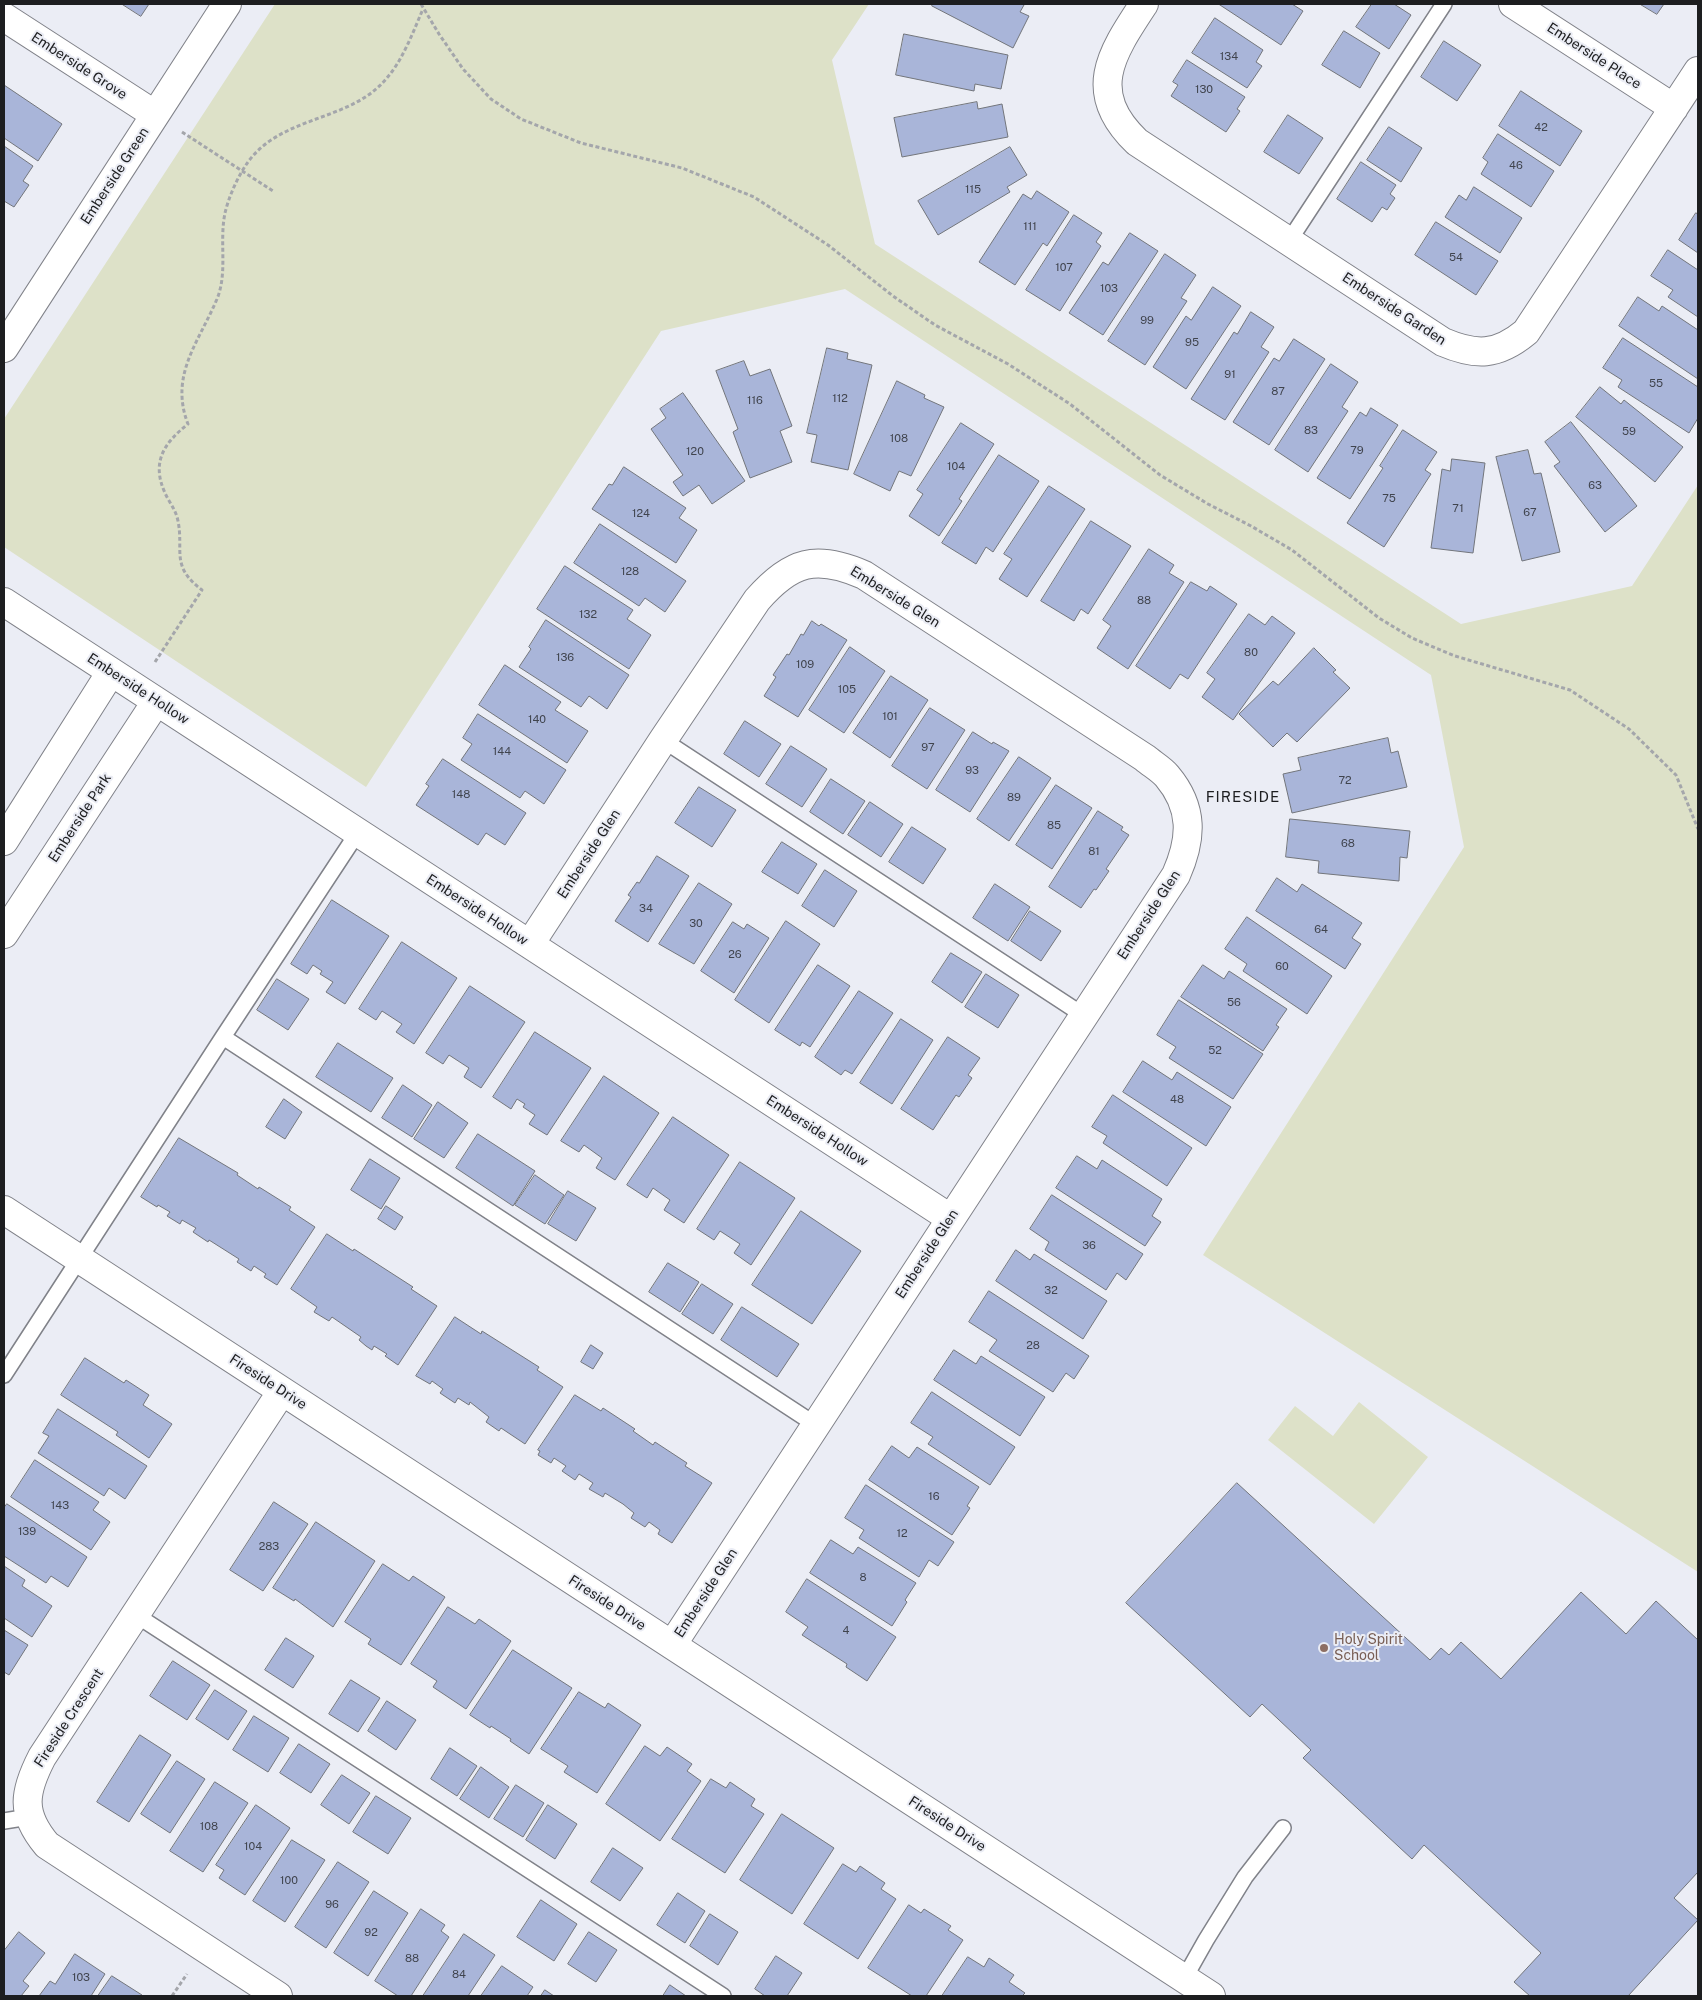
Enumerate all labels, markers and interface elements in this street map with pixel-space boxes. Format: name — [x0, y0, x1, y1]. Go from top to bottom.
street label: Emberside Place — [1544, 19, 1644, 93]
street label: Emberside Grove — [28, 29, 130, 103]
house number: 134 — [1220, 50, 1238, 64]
house number: 130 — [1195, 83, 1213, 97]
house number: 42 — [1534, 121, 1548, 135]
street label: Emberside Green — [77, 124, 153, 228]
house number: 46 — [1509, 159, 1523, 173]
house number: 115 — [965, 183, 981, 197]
house number: 111 — [1023, 220, 1037, 234]
house number: 54 — [1449, 251, 1463, 265]
house number: 107 — [1055, 261, 1073, 275]
street label: Emberside Garden — [1339, 269, 1449, 349]
house number: 103 — [1100, 282, 1118, 296]
house number: 99 — [1140, 314, 1154, 328]
house number: 95 — [1185, 336, 1199, 350]
house number: 91 — [1224, 368, 1236, 382]
house number: 55 — [1649, 377, 1663, 391]
house number: 87 — [1271, 385, 1285, 399]
house number: 112 — [832, 392, 848, 406]
house number: 116 — [747, 394, 763, 408]
house number: 83 — [1304, 424, 1318, 438]
house number: 59 — [1622, 425, 1636, 439]
house number: 108 — [890, 432, 908, 446]
house number: 79 — [1350, 444, 1364, 458]
house number: 120 — [686, 445, 704, 459]
house number: 104 — [947, 460, 965, 474]
house number: 63 — [1588, 479, 1602, 493]
house number: 75 — [1382, 492, 1396, 506]
house number: 71 — [1452, 502, 1464, 516]
house number: 67 — [1523, 506, 1537, 520]
house number: 124 — [632, 507, 650, 521]
street label: Emberside Glen — [847, 563, 943, 631]
house number: 128 — [621, 565, 639, 579]
house number: 88 — [1137, 594, 1151, 608]
house number: 132 — [579, 608, 597, 622]
house number: 80 — [1244, 646, 1258, 660]
street label: Emberside Hollow — [84, 650, 192, 728]
house number: 136 — [556, 651, 574, 665]
house number: 109 — [796, 658, 814, 672]
house number: 105 — [838, 683, 856, 697]
house number: 101 — [882, 710, 898, 724]
house number: 140 — [528, 713, 546, 727]
house number: 97 — [921, 741, 935, 755]
house number: 144 — [493, 745, 511, 759]
house number: 93 — [965, 764, 979, 778]
street label: Emberside Park — [45, 770, 115, 866]
house number: 72 — [1338, 774, 1352, 788]
house number: 148 — [452, 788, 470, 802]
district label: FIRESIDE — [1205, 788, 1281, 806]
house number: 89 — [1007, 791, 1021, 805]
street label: Emberside Glen — [554, 806, 624, 902]
house number: 85 — [1047, 819, 1061, 833]
house number: 68 — [1341, 837, 1355, 851]
house number: 81 — [1088, 845, 1100, 859]
street label: Emberside Glen — [1114, 867, 1184, 963]
street label: Emberside Hollow — [423, 871, 531, 949]
house number: 34 — [639, 902, 653, 916]
house number: 30 — [689, 917, 703, 931]
house number: 64 — [1314, 923, 1328, 937]
house number: 26 — [728, 948, 742, 962]
house number: 60 — [1275, 960, 1289, 974]
house number: 56 — [1227, 996, 1241, 1010]
house number: 52 — [1208, 1044, 1222, 1058]
street label: Emberside Hollow — [763, 1092, 871, 1170]
house number: 48 — [1170, 1093, 1184, 1107]
street label: Emberside Glen — [892, 1206, 962, 1302]
house number: 36 — [1082, 1239, 1096, 1253]
house number: 32 — [1044, 1284, 1058, 1298]
house number: 28 — [1026, 1339, 1040, 1353]
street label: Fireside Drive — [226, 1351, 310, 1413]
house number: 16 — [928, 1490, 940, 1504]
house number: 143 — [51, 1499, 69, 1513]
house number: 139 — [18, 1525, 36, 1539]
house number: 12 — [896, 1527, 908, 1541]
house number: 283 — [259, 1540, 279, 1554]
street label: Emberside Glen — [671, 1545, 741, 1641]
house number: 8 — [859, 1571, 867, 1585]
street label: Fireside Drive — [565, 1572, 649, 1634]
house number: 4 — [843, 1624, 849, 1638]
place label: Holy Spirit School — [1334, 1632, 1403, 1664]
marker: Holy Spirit School — [1318, 1642, 1330, 1654]
street label: Fireside Crescent — [31, 1666, 107, 1770]
street label: Fireside Drive — [905, 1793, 989, 1855]
house number: 108 — [200, 1820, 218, 1834]
house number: 104 — [244, 1840, 262, 1854]
house number: 100 — [280, 1874, 298, 1888]
house number: 96 — [325, 1898, 339, 1912]
house number: 92 — [364, 1926, 378, 1940]
house number: 88 — [405, 1952, 419, 1966]
house number: 84 — [452, 1968, 466, 1982]
house number: 103 — [72, 1971, 90, 1985]

